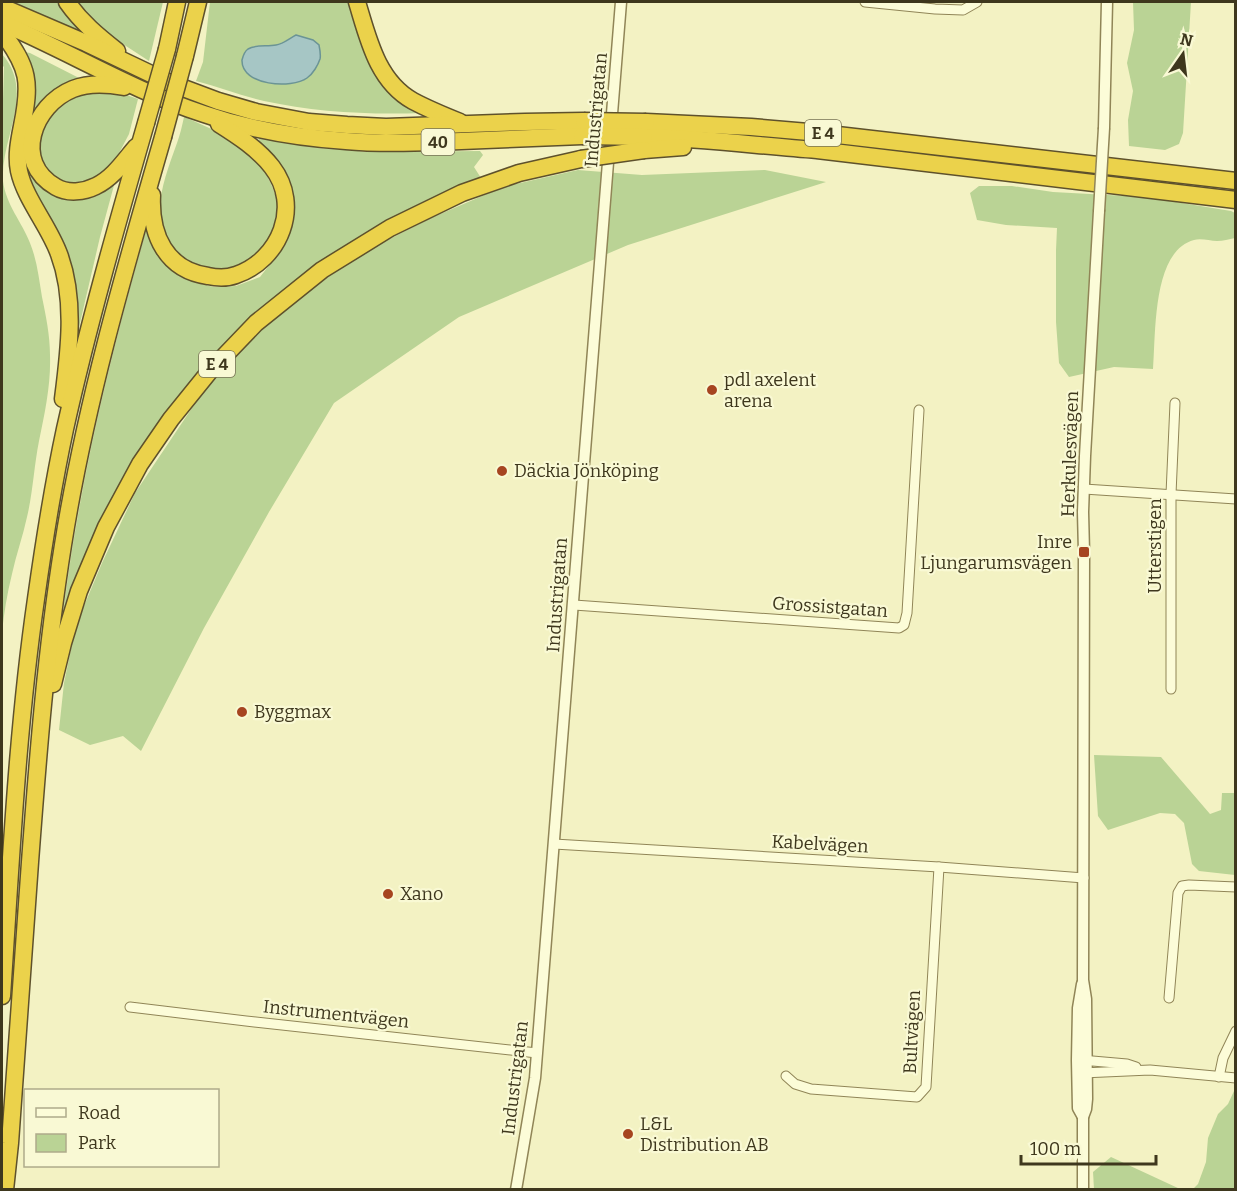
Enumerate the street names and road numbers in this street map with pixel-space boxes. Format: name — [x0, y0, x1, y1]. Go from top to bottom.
street label: Industrigatan — [580, 51, 612, 168]
road number: E 4 — [805, 120, 841, 146]
road number: 40 — [422, 129, 454, 155]
road number: E 4 — [199, 351, 235, 377]
street label: Herkulesvägen — [1057, 390, 1083, 517]
street label: Utterstigen — [1144, 498, 1166, 594]
street label: Industrigatan — [542, 536, 572, 653]
street label: Grossistgatan — [771, 592, 889, 622]
street label: Kabelvägen — [771, 830, 870, 858]
street label: Bultvägen — [899, 989, 925, 1075]
street label: Instrumentvägen — [262, 995, 411, 1033]
street label: Industrigatan — [497, 1019, 533, 1136]

